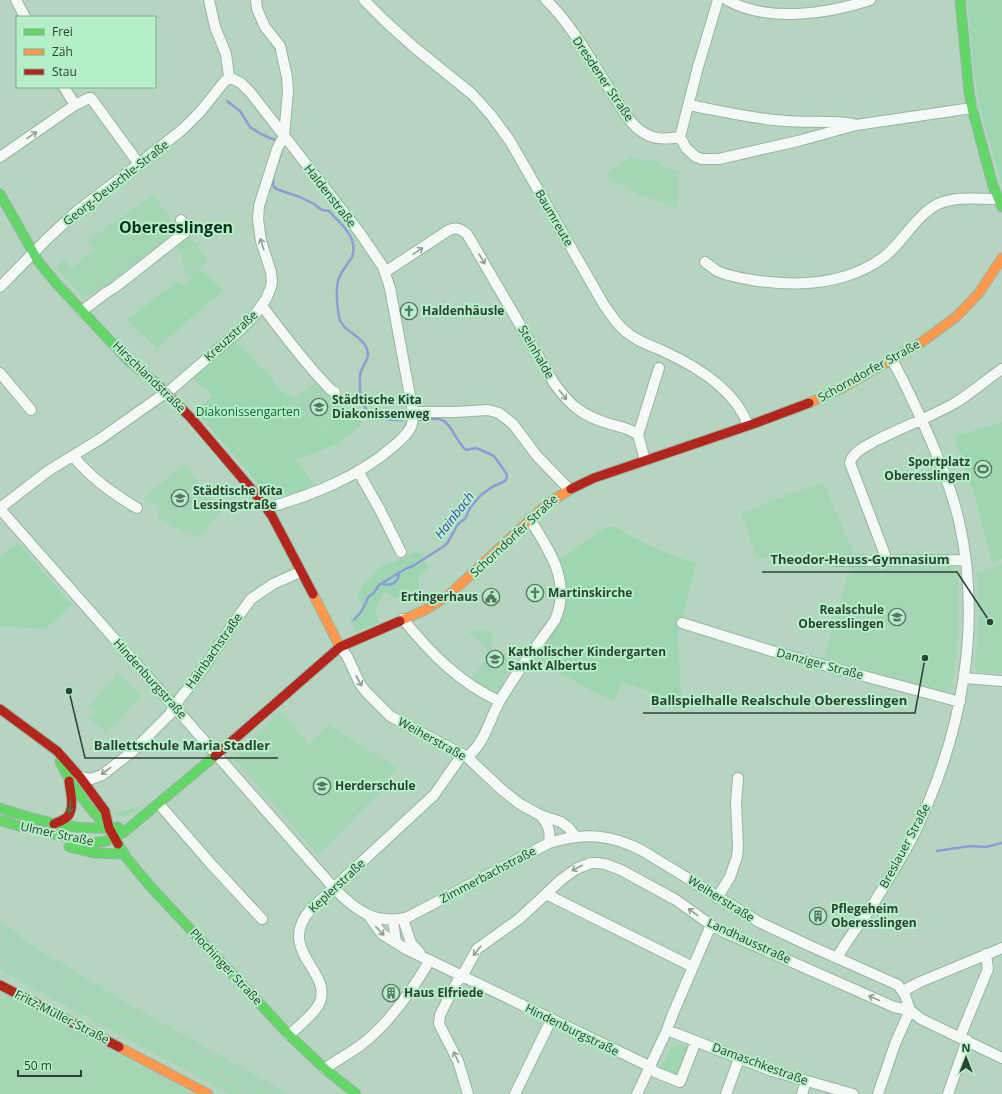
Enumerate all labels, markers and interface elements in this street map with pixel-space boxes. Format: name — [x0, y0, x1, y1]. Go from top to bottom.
legend — [16, 16, 156, 88]
text: Frei — [52, 23, 73, 40]
street label: Dresdener Straße — [569, 33, 638, 125]
text: Zäh — [52, 43, 73, 60]
text: Stau — [52, 63, 77, 80]
one-way arrow — [26, 131, 37, 139]
street label: Georg-Deuschle-Straße — [59, 136, 172, 229]
street label: Haldenstraße — [300, 161, 361, 231]
street label: Baumreute — [531, 186, 578, 249]
district label: Oberesslingen — [119, 216, 233, 238]
one-way arrow — [258, 238, 265, 251]
one-way arrow — [412, 247, 423, 255]
one-way arrow — [478, 253, 486, 265]
church icon: Haldenhäusle — [399, 301, 419, 321]
place label: Haldenhäusle — [422, 302, 504, 319]
street label: Kreuzstraße — [200, 306, 261, 365]
street label: Steinhalde — [514, 322, 559, 382]
street label: Schorndorfer Straße — [815, 335, 923, 406]
street label: Hirschlandstraße — [109, 337, 190, 416]
one-way arrow — [558, 389, 567, 400]
place label: Städtische Kita Diakonissenweg — [332, 391, 429, 422]
school or university icon: Städtische Kita Diakonissenweg — [309, 397, 329, 417]
park label: Diakonissengarten — [196, 403, 300, 420]
place label: Sportplatz Oberesslingen — [884, 453, 970, 484]
sports icon: Sportplatz Oberesslingen — [973, 459, 993, 479]
place label: Städtische Kita Lessingstraße — [193, 482, 283, 513]
school or university icon: Städtische Kita Lessingstraße — [170, 488, 190, 508]
water label: Hainbach — [430, 488, 478, 542]
street label: Schorndorfer Straße — [466, 490, 561, 581]
callout: Theodor-Heuss-Gymnasium — [762, 547, 957, 572]
text: Theodor-Heuss-Gymnasium — [770, 550, 950, 568]
church icon: Martinskirche — [525, 583, 545, 603]
place label: Martinskirche — [548, 584, 632, 601]
public building icon: Ertingerhaus — [481, 587, 501, 607]
place label: Ertingerhaus — [401, 588, 478, 605]
place label: Realschule Oberesslingen — [798, 601, 884, 632]
school or university icon: Realschule Oberesslingen — [887, 607, 907, 627]
street label: Hainbachstraße — [181, 609, 246, 692]
street label: Hindenburgstraße — [110, 635, 191, 723]
place label: Katholischer Kindergarten Sankt Albertus — [508, 643, 666, 674]
street label: Danziger Straße — [775, 644, 866, 683]
school or university icon: Katholischer Kindergarten Sankt Albertus — [485, 649, 505, 669]
one-way arrow — [355, 675, 363, 687]
callout: Ballspielhalle Realschule Oberesslingen — [643, 688, 915, 713]
text: Ballspielhalle Realschule Oberesslingen — [651, 691, 907, 709]
street label: Weiherstraße — [395, 713, 470, 764]
callout: Ballettschule Maria Stadler — [85, 733, 278, 758]
text: Ballettschule Maria Stadler — [94, 736, 270, 754]
one-way arrow — [101, 767, 112, 776]
school or university icon: Herderschule — [312, 776, 332, 796]
place label: Herderschule — [335, 777, 416, 794]
one-way arrow — [66, 800, 73, 813]
street label: Breslauer Straße — [875, 800, 934, 891]
street label: Ulmer Straße — [19, 817, 95, 850]
street label: Zimmerbachstraße — [437, 842, 539, 907]
street label: Keplerstraße — [305, 855, 369, 916]
one-way arrow — [571, 865, 583, 873]
street label: Weiherstraße — [685, 871, 758, 926]
place label: Pflegeheim Oberesslingen — [831, 900, 917, 931]
building icon: Pflegeheim Oberesslingen — [808, 906, 828, 926]
one-way arrow — [688, 908, 699, 917]
street label: Landhausstraße — [705, 914, 794, 967]
street label: Plochinger Straße — [186, 925, 266, 1009]
one-way arrow — [375, 926, 384, 936]
one-way arrow — [473, 945, 482, 956]
building icon: Haus Elfriede — [381, 983, 401, 1003]
place label: Haus Elfriede — [404, 984, 483, 1001]
street label: Fritz-Müller-Straße — [12, 985, 113, 1048]
one-way arrow — [868, 994, 880, 1001]
street label: Hindenburgstraße — [522, 999, 622, 1060]
street label: Damaschkestraße — [710, 1038, 811, 1089]
north arrow — [946, 1038, 986, 1078]
text: N — [962, 1040, 970, 1055]
one-way arrow — [452, 1051, 459, 1063]
scale bar — [18, 1052, 81, 1078]
text: 50 m — [24, 1057, 52, 1074]

